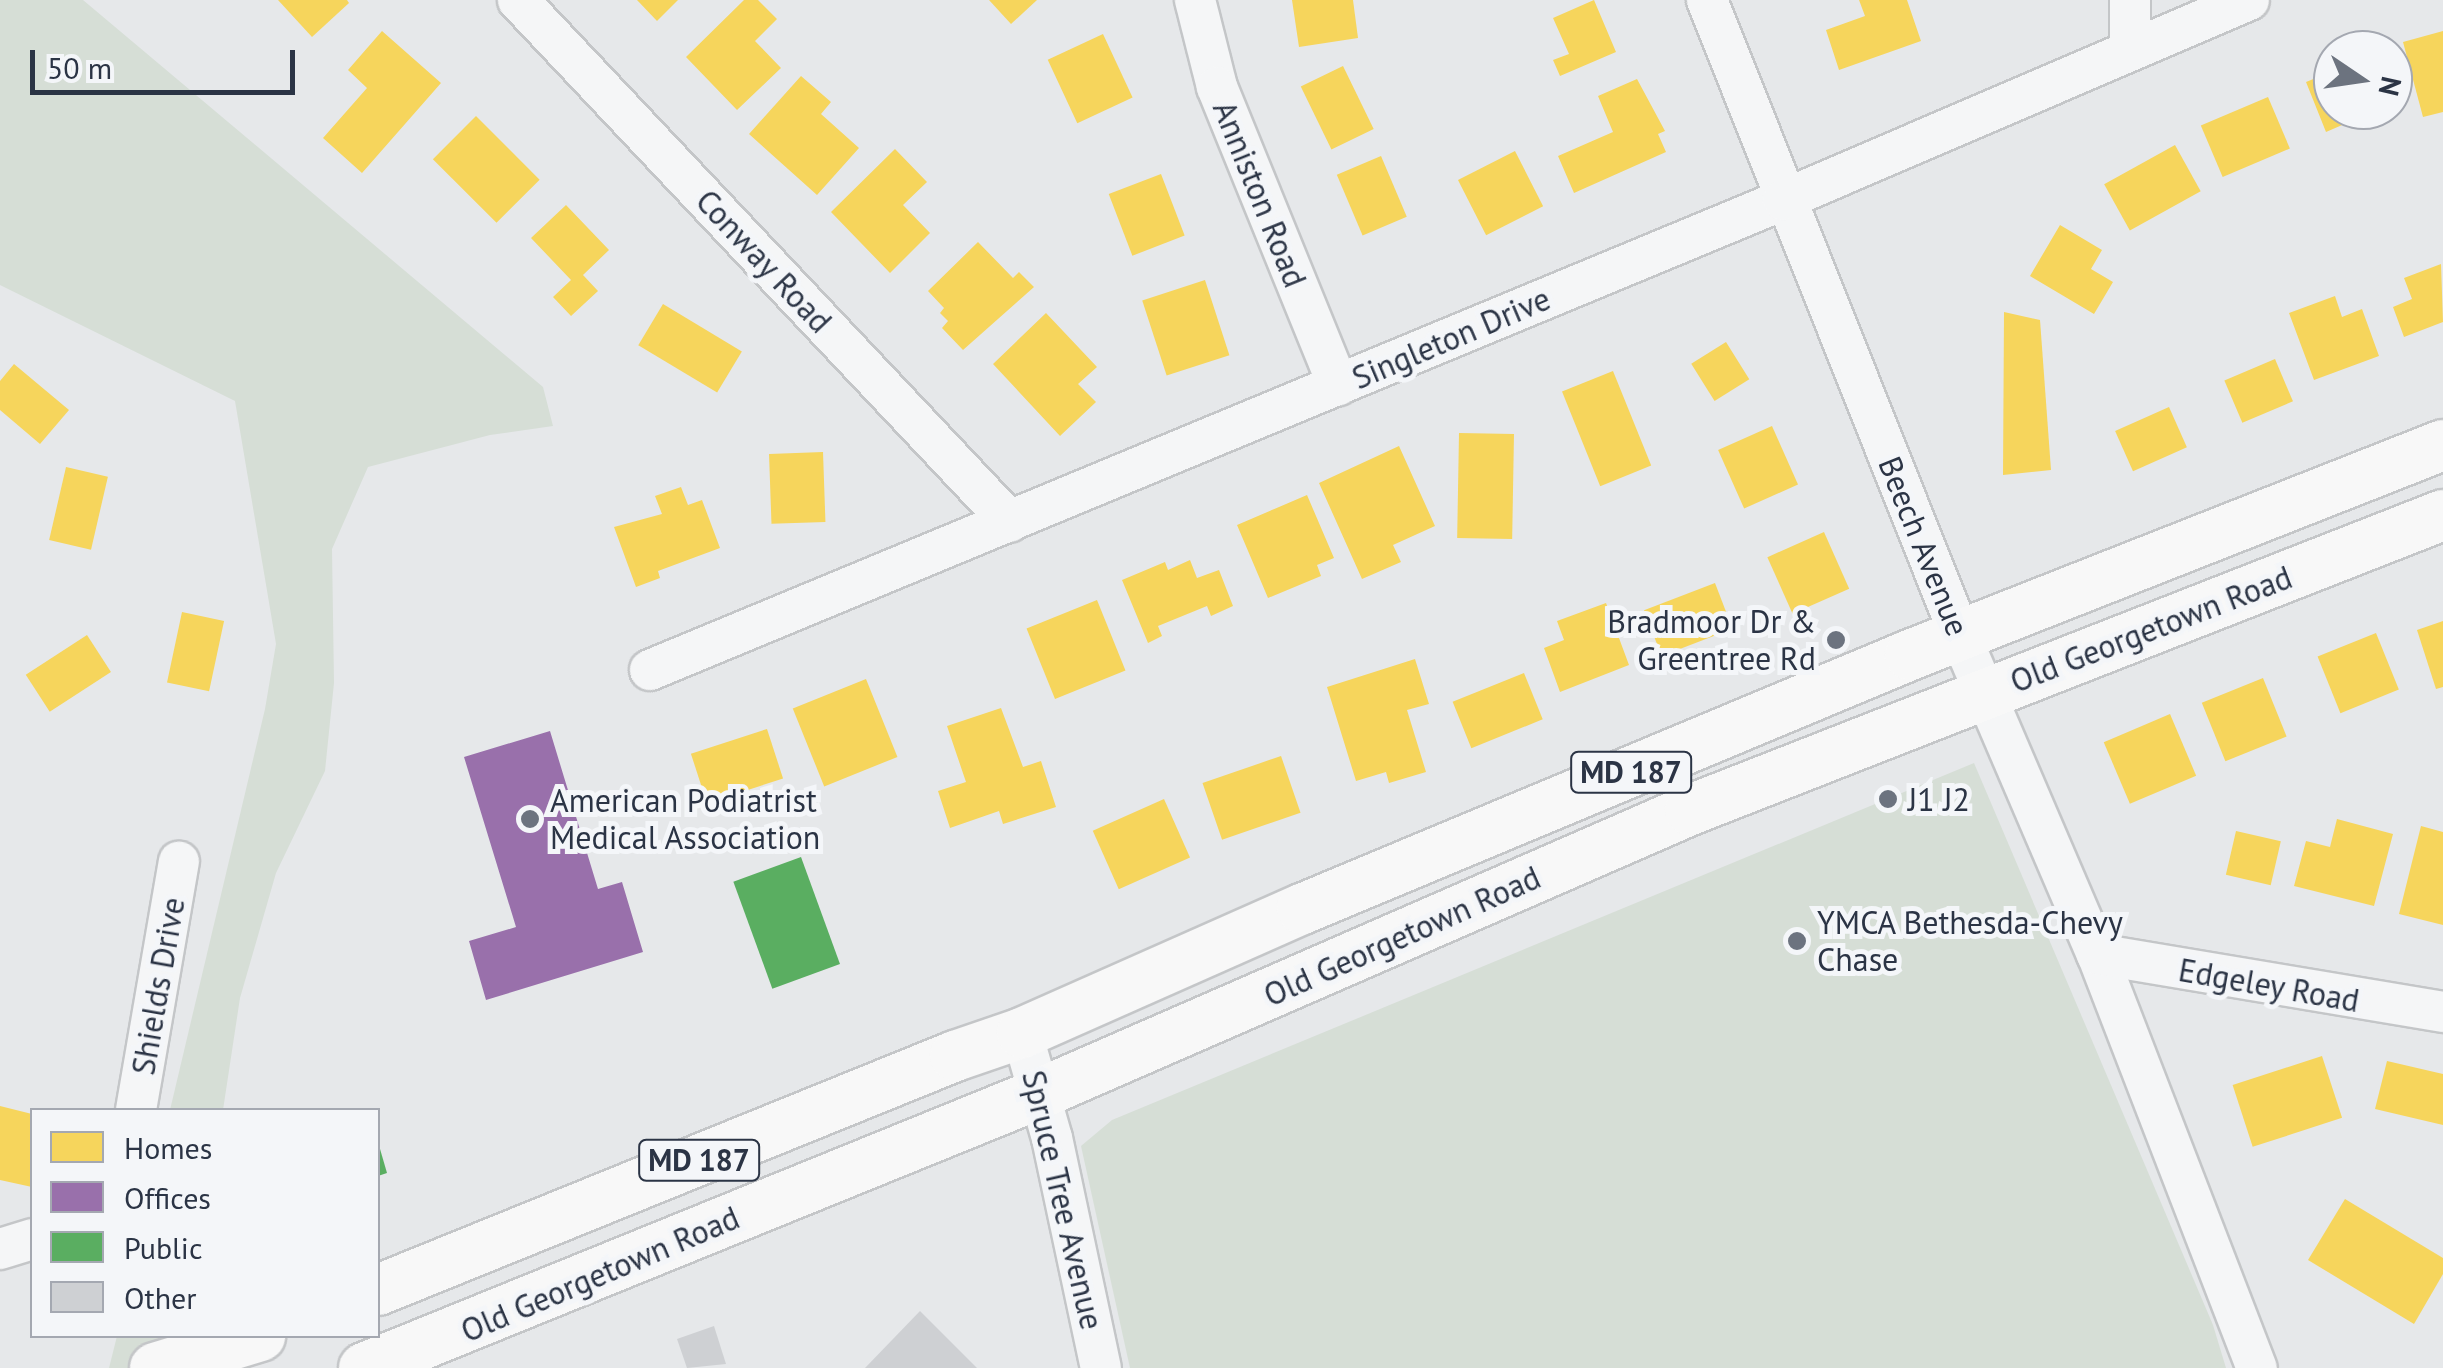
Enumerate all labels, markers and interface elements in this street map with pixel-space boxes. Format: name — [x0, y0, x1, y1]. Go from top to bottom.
scale bar — [35, 30, 300, 92]
north arrow — [2313, 30, 2413, 130]
text: 50 m — [47, 48, 112, 87]
text: N — [2371, 73, 2411, 100]
street label: Anniston Road — [1205, 95, 1315, 293]
street label: Conway Road — [688, 181, 840, 341]
street label: Singleton Drive — [1346, 279, 1556, 397]
street label: Beech Avenue — [1870, 450, 1978, 642]
street label: Old Georgetown Road — [2005, 558, 2297, 700]
place label: Bradmoor Dr & Greentree Rd — [1607, 603, 1816, 678]
marker: Bradmoor Dr & Greentree Rd — [1825, 629, 1847, 651]
road number: MD 187 — [1568, 747, 1694, 797]
place label: J1 J2 — [1908, 780, 1970, 818]
place label: American Podiatrist Medical Association — [550, 782, 821, 857]
marker: J1 J2 — [1877, 788, 1899, 810]
marker: American Podiatrist Medical Association — [519, 808, 541, 830]
street label: Old Georgetown Road — [1258, 858, 1546, 1014]
street label: Shields Drive — [123, 894, 193, 1078]
place label: YMCA Bethesda-Chevy Chase — [1817, 904, 2124, 979]
marker: YMCA Bethesda-Chevy Chase — [1786, 930, 1808, 952]
street label: Edgeley Road — [2175, 950, 2363, 1020]
street label: Spruce Tree Avenue — [1014, 1066, 1112, 1334]
legend — [30, 1108, 380, 1338]
text: Homes — [124, 1128, 212, 1167]
road number: MD 187 — [636, 1135, 762, 1185]
text: Offices — [124, 1178, 211, 1217]
street label: Old Georgetown Road — [455, 1198, 745, 1350]
text: Public — [124, 1228, 202, 1267]
text: Other — [124, 1278, 197, 1317]

